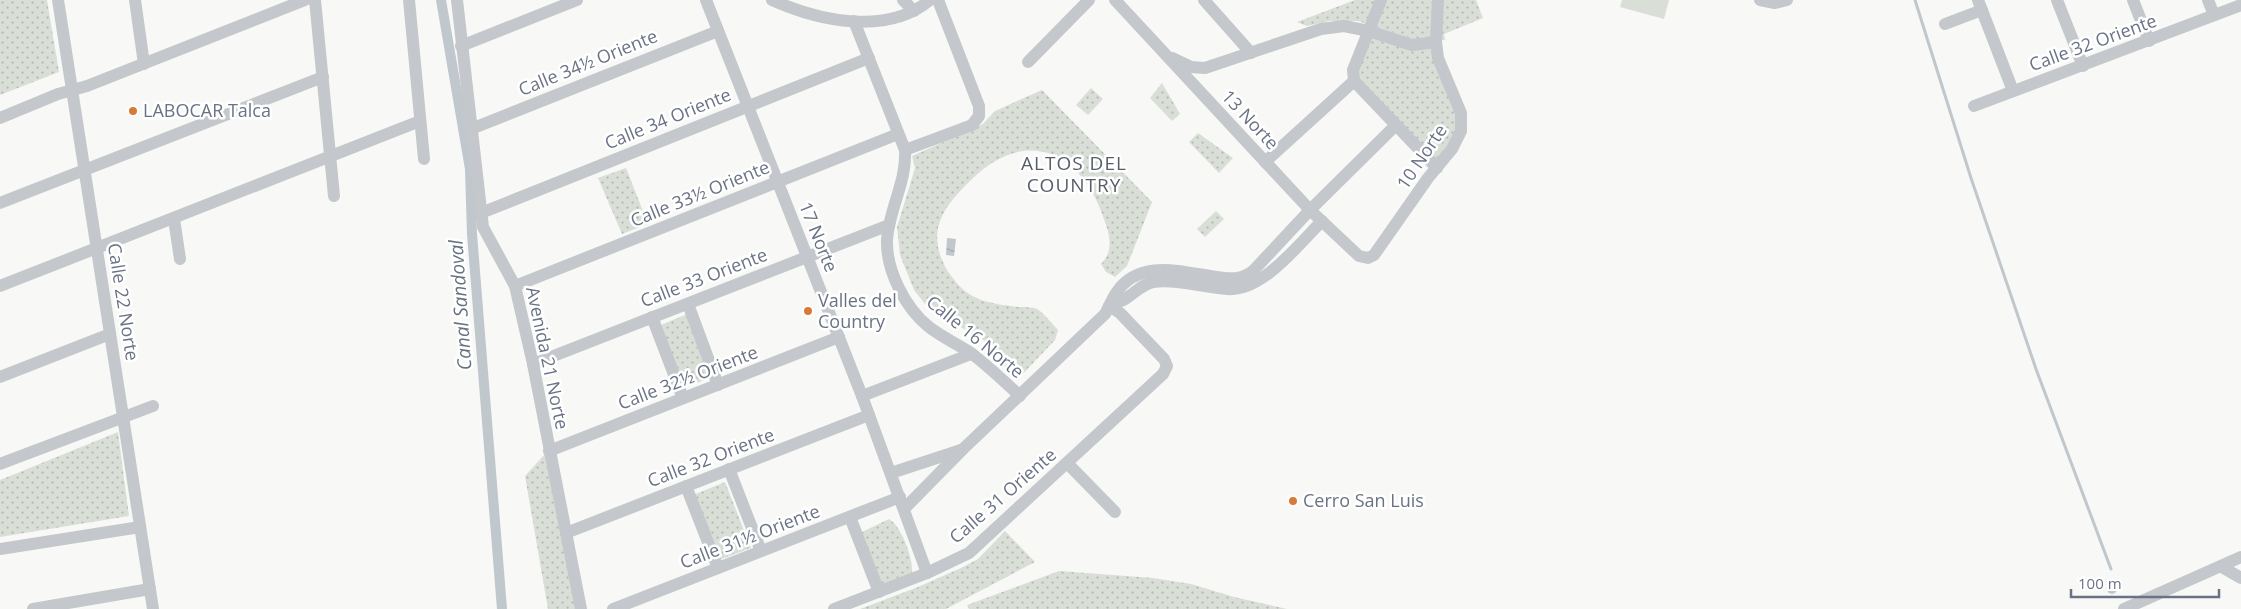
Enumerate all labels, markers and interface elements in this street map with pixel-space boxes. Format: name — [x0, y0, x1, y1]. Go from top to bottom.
street label: Calle 32 Oriente — [2026, 8, 2160, 76]
street label: Calle 34½ Oriente — [515, 23, 661, 101]
street label: Calle 34 Oriente — [601, 82, 734, 154]
street label: 13 Norte — [1217, 84, 1285, 154]
place label: LABOCAR Talca — [143, 98, 271, 122]
marker: LABOCAR Talca — [127, 105, 139, 117]
street label: 10 Norte — [1391, 119, 1452, 194]
district label: ALTOS DEL COUNTRY — [1021, 150, 1127, 198]
street label: Calle 33½ Oriente — [627, 154, 773, 232]
street label: 17 Norte — [794, 198, 844, 275]
water label: Canal Sandoval — [442, 238, 478, 371]
street label: Calle 22 Norte — [103, 241, 145, 362]
street label: Calle 33 Oriente — [637, 242, 771, 312]
street label: Avenida 21 Norte — [521, 284, 575, 431]
place label: Valles del Country — [818, 288, 897, 333]
street label: Calle 16 Norte — [922, 290, 1029, 383]
marker: Valles del Country — [802, 305, 814, 317]
street label: Calle 32½ Oriente — [614, 339, 761, 415]
street label: Calle 32 Oriente — [644, 422, 778, 492]
street label: Calle 31 Oriente — [944, 442, 1061, 548]
place label: Cerro San Luis — [1303, 488, 1424, 512]
marker: Cerro San Luis — [1287, 495, 1299, 507]
street label: Calle 31½ Oriente — [676, 498, 823, 574]
scale bar — [2071, 566, 2218, 598]
text: 100 m — [2078, 573, 2122, 593]

